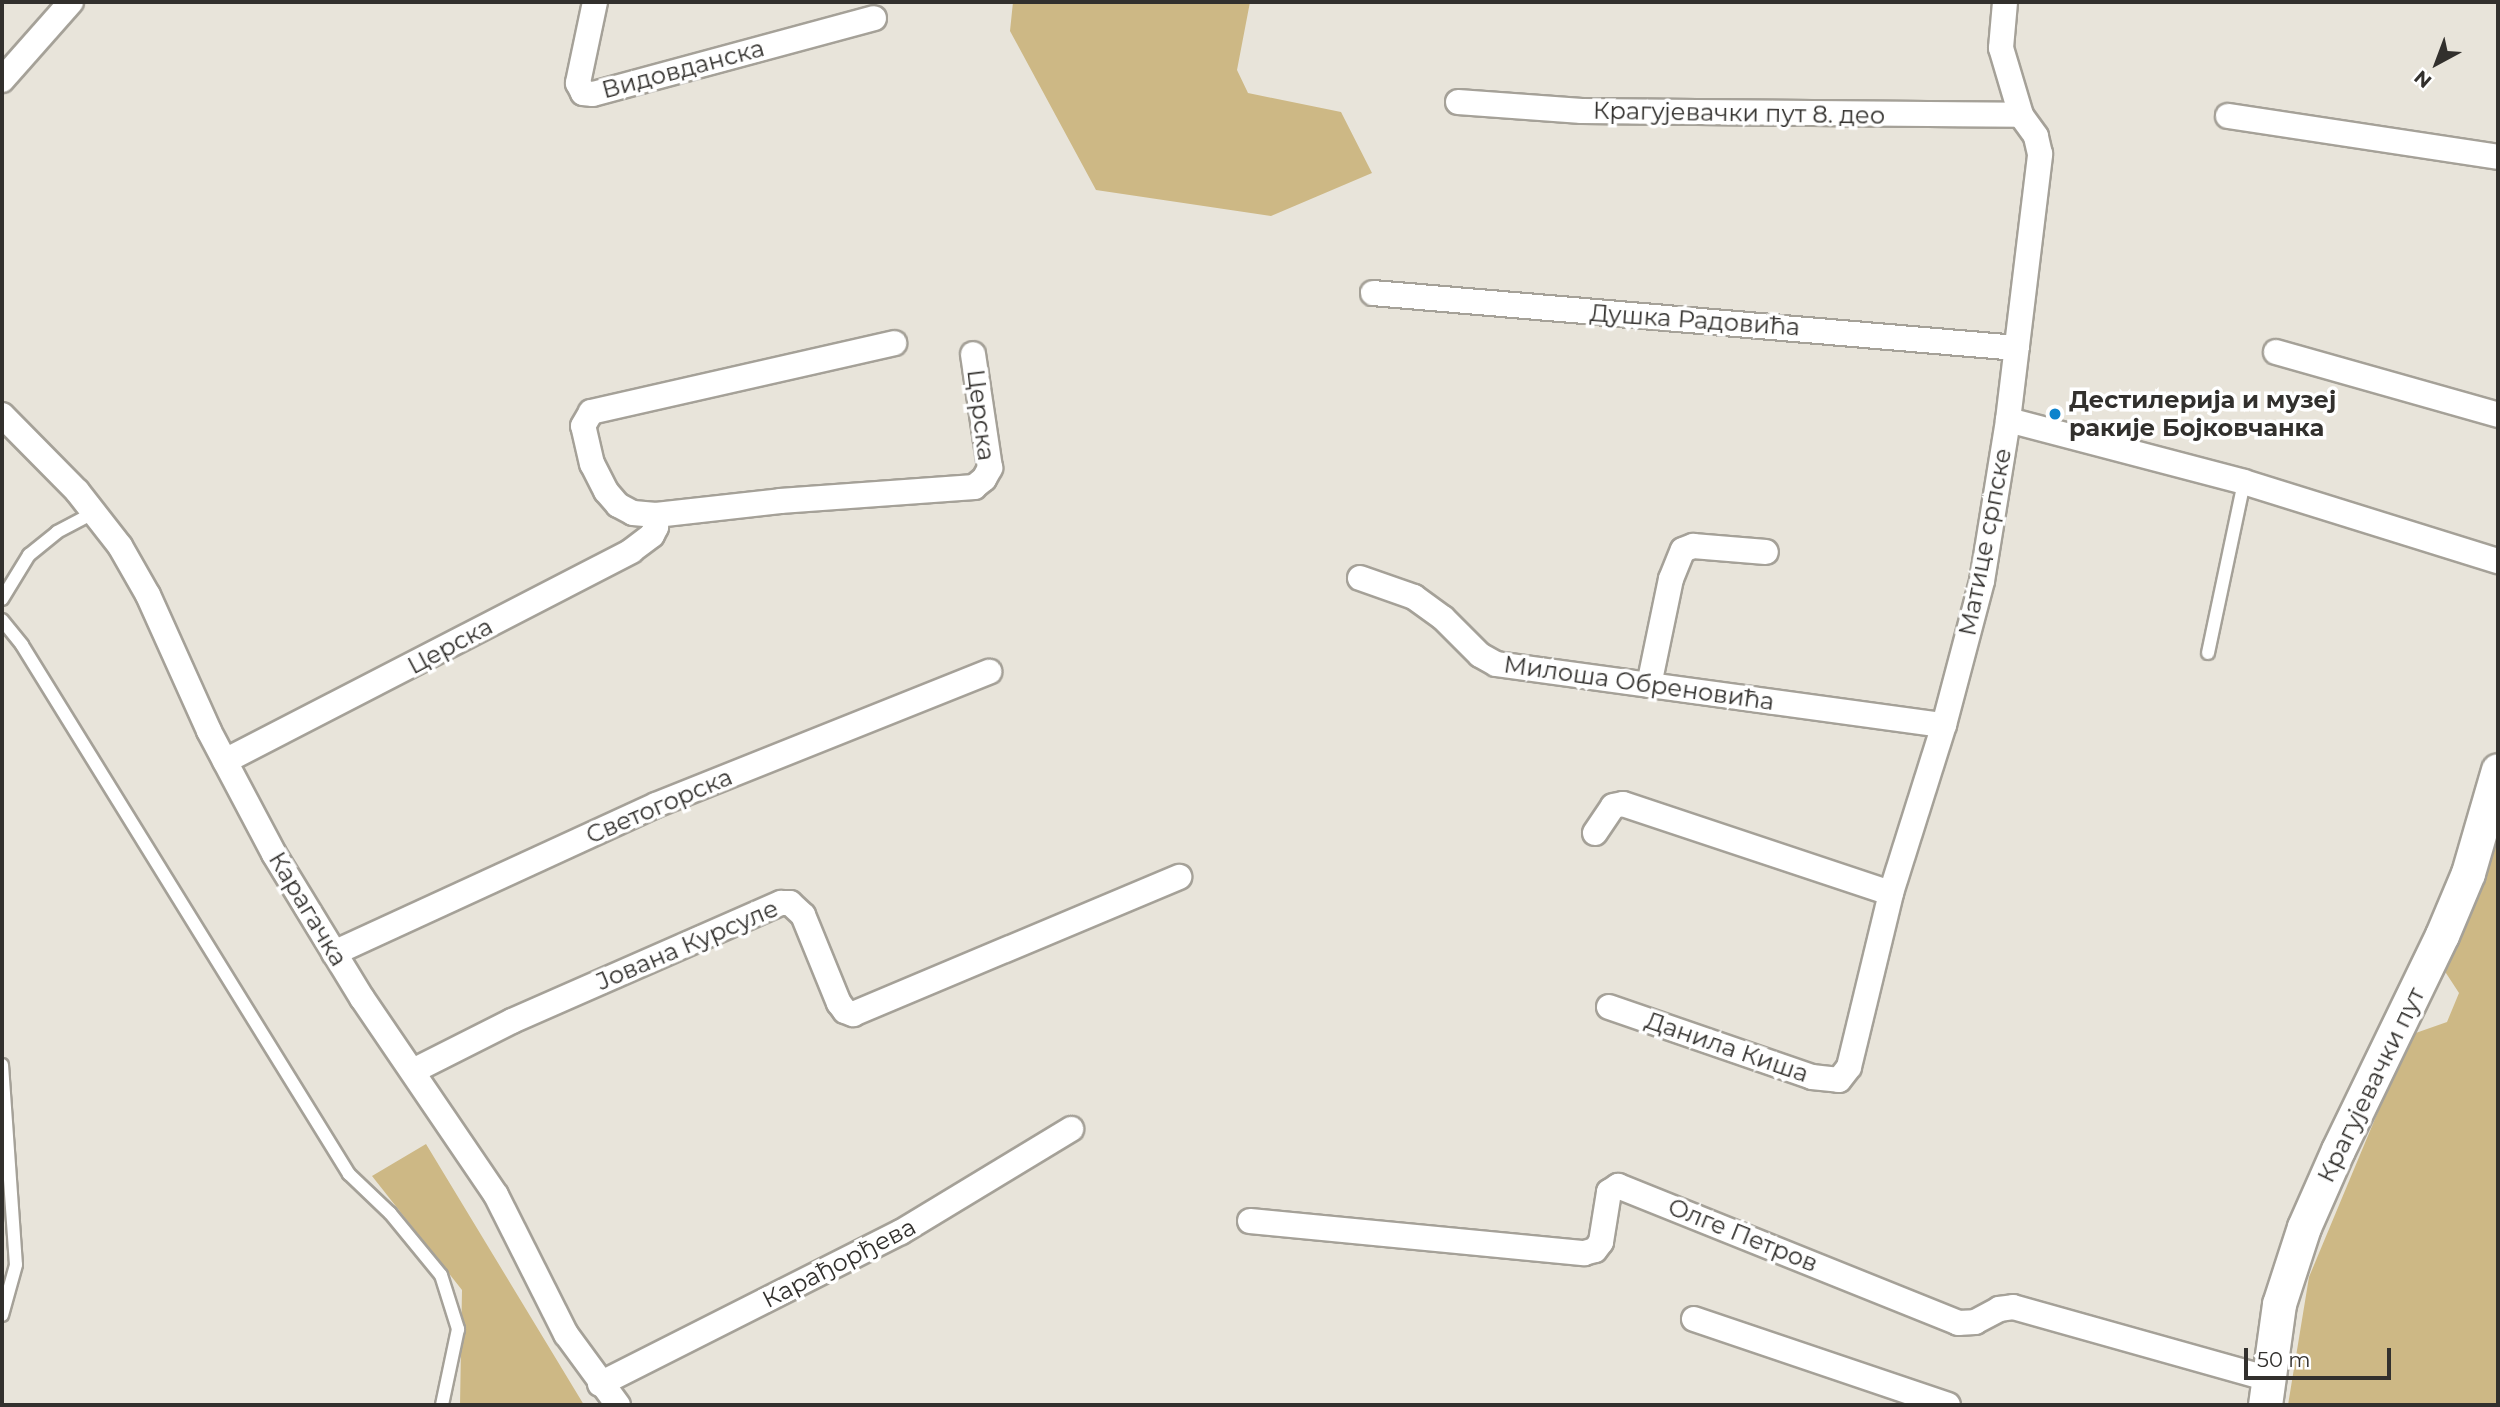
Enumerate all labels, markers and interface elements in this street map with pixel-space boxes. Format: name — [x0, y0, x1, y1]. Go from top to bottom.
north arrow — [2402, 28, 2472, 98]
street label: Видовданска — [599, 33, 767, 105]
text: N — [2410, 66, 2436, 93]
street label: Крагујевачки пут 8. део — [1593, 96, 1885, 130]
street label: Душка Радовића — [1589, 298, 1801, 342]
street label: Церска — [961, 368, 1001, 462]
place label: Дестилерија и музеј ракије Бојковчанка — [2069, 386, 2336, 442]
marker: Дестилерија и музеј ракије Бојковчанка — [2047, 406, 2063, 422]
street label: Матице српске — [1953, 446, 2017, 638]
street label: Церска — [403, 612, 497, 680]
street label: Милоша Обреновића — [1502, 650, 1776, 716]
street label: Светогорска — [582, 762, 736, 850]
street label: Карагачка — [263, 847, 353, 971]
street label: Јована Курсуле — [592, 894, 782, 996]
street label: Крагујевачки пут — [2311, 983, 2431, 1187]
street label: Данила Киша — [1642, 1006, 1812, 1088]
street label: Олге Петров — [1664, 1192, 1822, 1278]
street label: Карађорђева — [758, 1212, 920, 1314]
scale bar — [2248, 1334, 2395, 1378]
text: 50 m — [2257, 1347, 2311, 1372]

